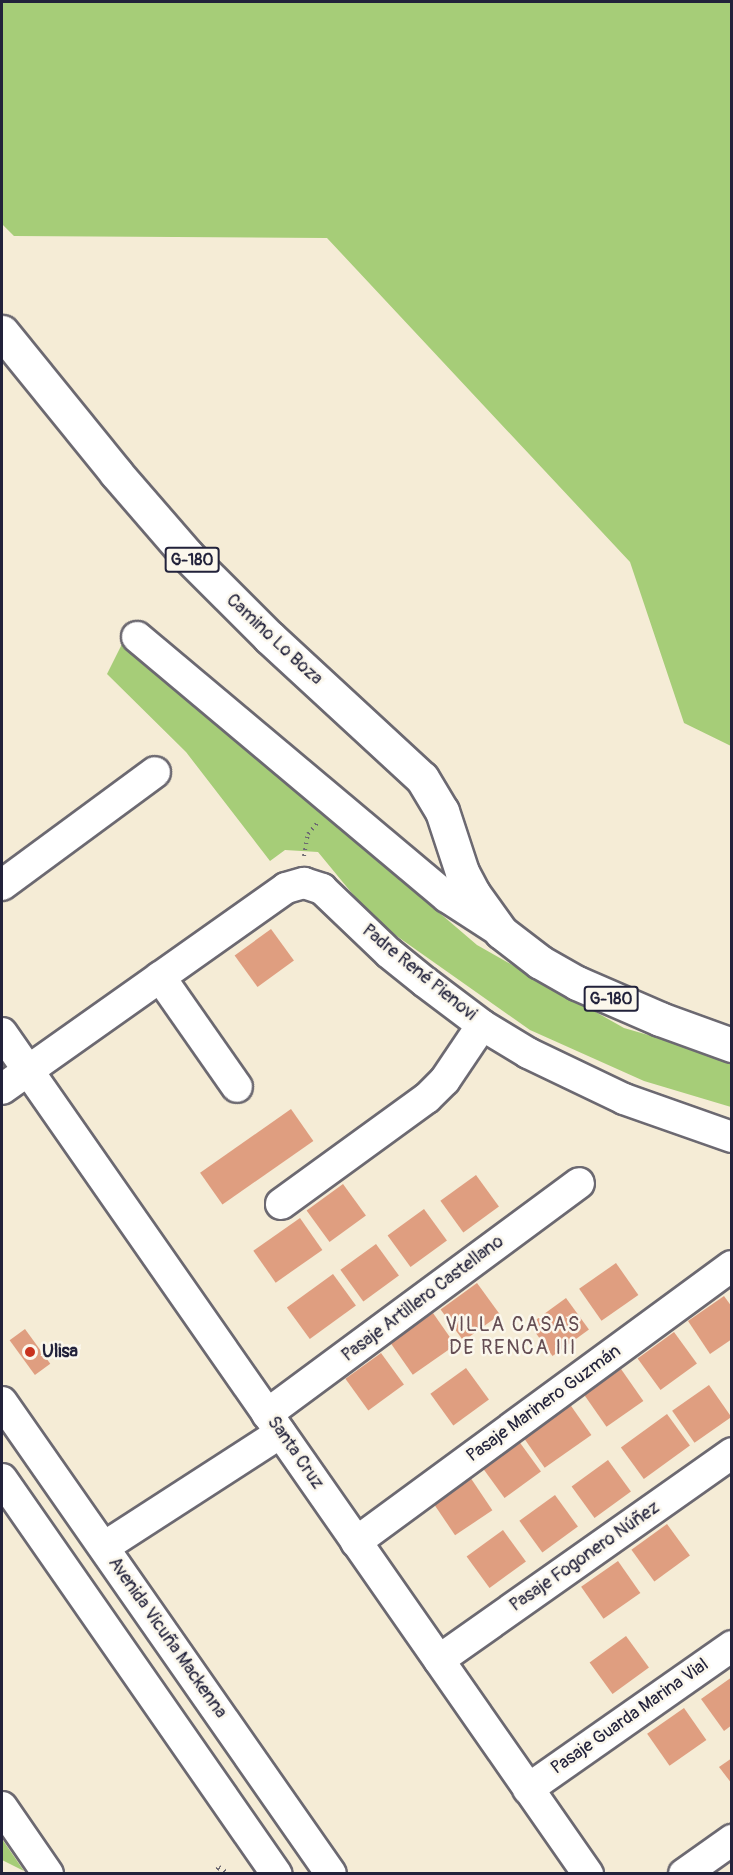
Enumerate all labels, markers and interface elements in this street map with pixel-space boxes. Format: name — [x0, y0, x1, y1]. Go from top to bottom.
road number: G-180 — [164, 547, 220, 573]
street label: Camino Lo Boza — [221, 590, 327, 690]
street label: Padre René Pienovi — [357, 920, 481, 1026]
road number: G-180 — [582, 986, 640, 1012]
street label: Pasaje Artillero Castellano — [338, 1231, 508, 1367]
district label: VILLA CASAS DE RENCA III — [445, 1313, 581, 1360]
place label: Ulisa — [42, 1341, 78, 1363]
street label: Pasaje Marinero Guzmán — [463, 1341, 625, 1467]
marker: Ulisa — [23, 1345, 37, 1359]
street label: Santa Cruz — [262, 1412, 328, 1494]
street label: Pasaje Fogonero Núñez — [506, 1497, 664, 1617]
street label: Avenida Vicuña Mackenna — [103, 1553, 231, 1723]
street label: Pasaje Guarda Marina Vial — [547, 1654, 713, 1780]

